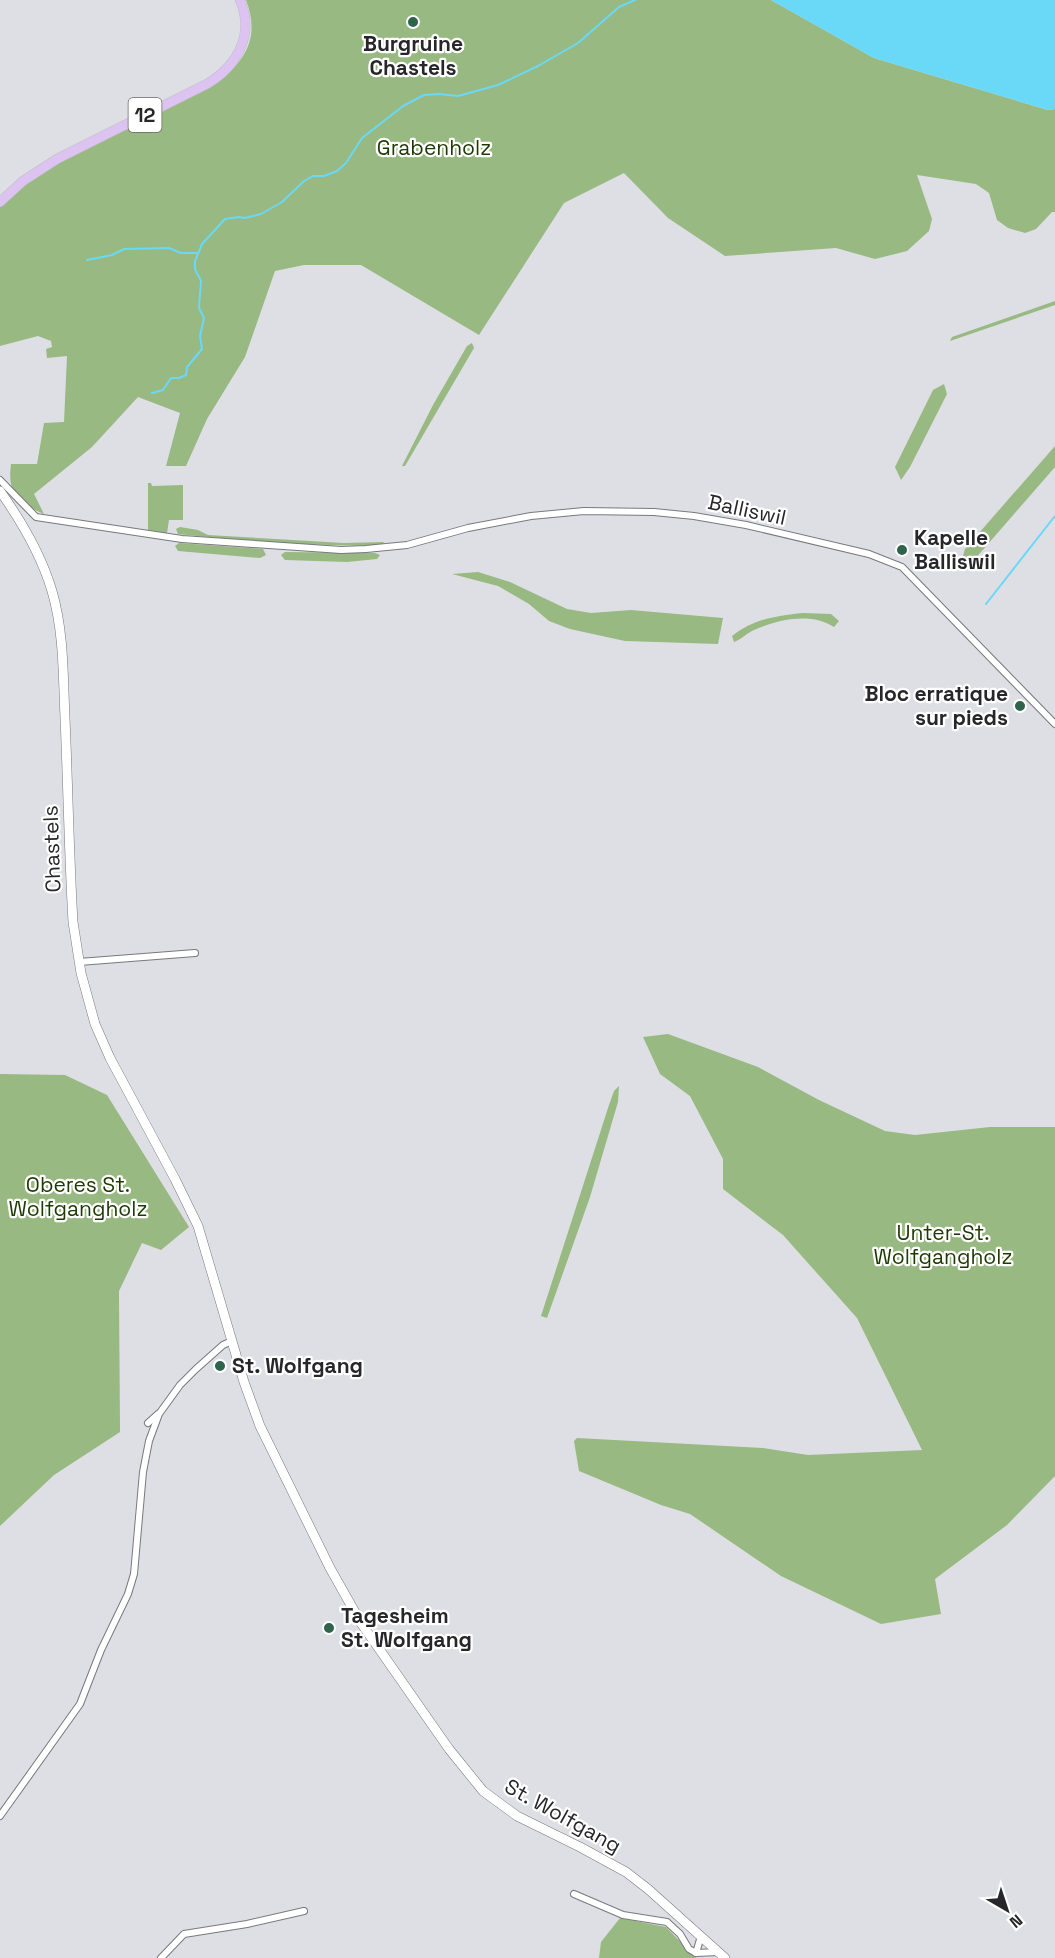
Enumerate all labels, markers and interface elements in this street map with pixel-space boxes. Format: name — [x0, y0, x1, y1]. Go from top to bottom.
marker: Burgruine Chastels — [406, 15, 420, 29]
place label: Burgruine Chastels — [363, 30, 463, 81]
road number: 12 — [128, 98, 162, 132]
park label: Grabenholz — [377, 134, 491, 161]
street label: Balliswil — [705, 488, 789, 531]
place label: Kapelle Balliswil — [914, 524, 995, 575]
marker: Kapelle Balliswil — [895, 543, 909, 557]
place label: Bloc erratique sur pieds — [864, 680, 1008, 731]
marker: Bloc erratique sur pieds — [1013, 699, 1027, 713]
street label: Chastels — [36, 805, 67, 893]
park label: Oberes St. Wolfgangholz — [9, 1171, 147, 1222]
park label: Unter-St. Wolfgangholz — [874, 1219, 1012, 1270]
place label: St. Wolfgang — [232, 1352, 363, 1379]
marker: St. Wolfgang — [213, 1359, 227, 1373]
place label: Tagesheim St. Wolfgang — [341, 1602, 472, 1653]
marker: Tagesheim St. Wolfgang — [322, 1621, 336, 1635]
street label: St. Wolfgang — [500, 1772, 626, 1859]
north arrow — [977, 1880, 1037, 1940]
text: N — [1005, 1910, 1027, 1933]

